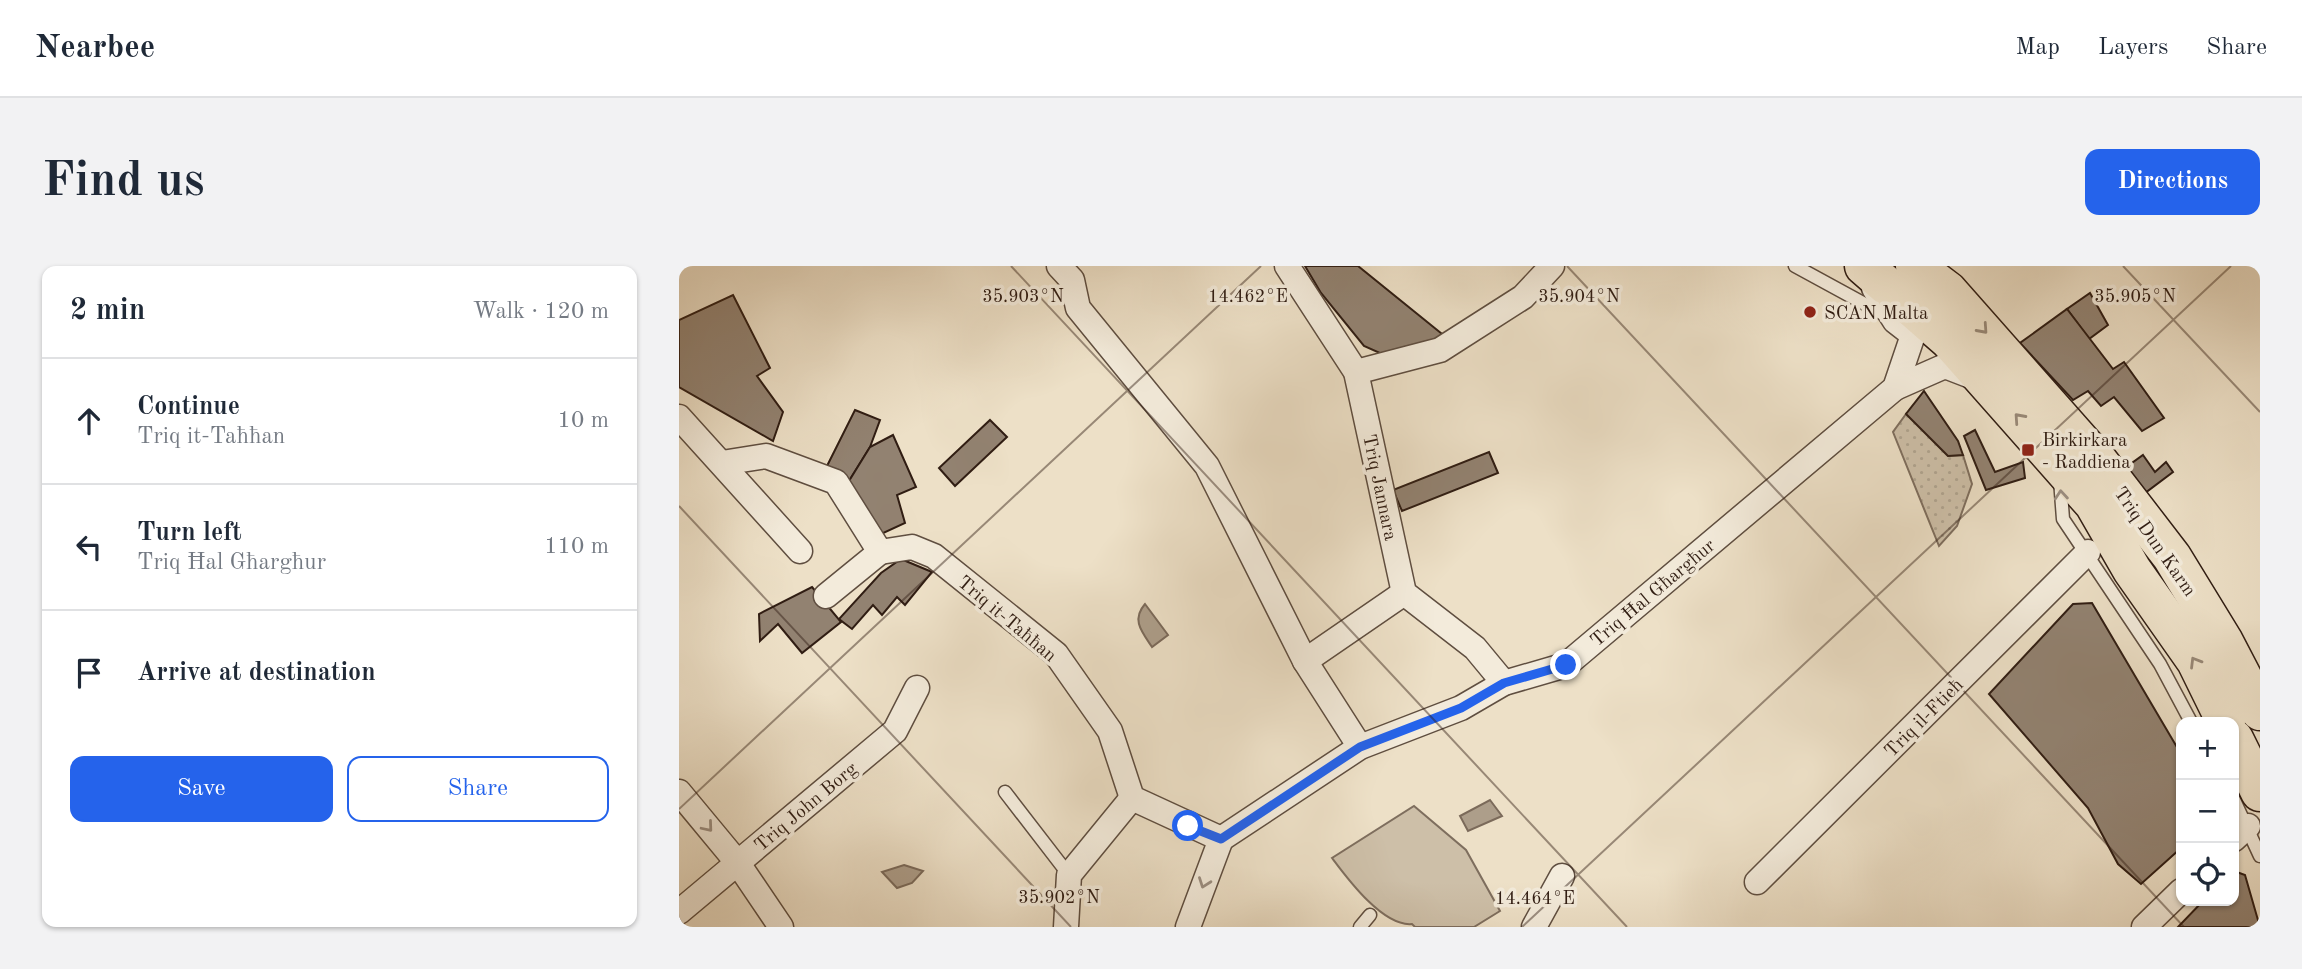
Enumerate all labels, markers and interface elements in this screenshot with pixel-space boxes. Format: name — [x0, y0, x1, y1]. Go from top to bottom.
text: Nearbee — [35, 32, 155, 65]
text: Map — [2016, 36, 2060, 60]
text: Layers — [2098, 36, 2168, 60]
text: Share — [2206, 36, 2267, 60]
button: Directions — [2085, 149, 2260, 215]
text: Find us — [42, 158, 205, 207]
text: 35.903°N — [982, 288, 1064, 306]
text: 14.462°E — [1208, 288, 1288, 306]
text: 35.904°N — [1538, 288, 1620, 306]
text: 35.905°N — [2094, 288, 2176, 306]
text: 2 min — [70, 296, 145, 326]
text: Walk · 120 m — [473, 300, 609, 323]
marker: SCAN Malta — [1802, 304, 1818, 320]
place label: SCAN Malta — [1824, 305, 1929, 324]
one-way arrow — [1974, 321, 1987, 334]
text: Continue — [137, 394, 240, 420]
icon: ahead — [70, 402, 108, 440]
text: 10 m — [558, 409, 609, 432]
one-way arrow — [2015, 413, 2028, 426]
text: Triq it-Taħħan — [137, 425, 285, 448]
place label: Birkirkara - Raddiena — [2042, 432, 2131, 473]
street label: Triq Jannara — [1358, 433, 1399, 543]
marker: Birkirkara - Raddiena — [2020, 442, 2036, 458]
street label: Triq Dun Karm — [2109, 484, 2199, 601]
one-way arrow — [2054, 490, 2069, 501]
text: Turn left — [137, 520, 242, 546]
icon: left — [70, 528, 108, 566]
text: 110 m — [544, 535, 609, 558]
street label: Triq Ħal Għargħur — [1588, 536, 1720, 651]
text: Triq Ħal Għargħur — [137, 551, 326, 574]
street label: Triq it-Taħħan — [953, 573, 1059, 667]
route end — [1550, 649, 1581, 680]
icon: arrive — [70, 654, 108, 692]
one-way arrow — [2190, 656, 2203, 669]
text: Arrive at destination — [137, 660, 376, 686]
street label: Triq il-Ftieħ — [1882, 676, 1968, 762]
map controls — [2176, 717, 2239, 906]
button: + — [2176, 717, 2239, 780]
button: Save — [70, 756, 333, 822]
button: Share — [347, 756, 609, 822]
street label: Triq John Borg — [752, 759, 862, 856]
button: − — [2176, 780, 2239, 843]
route start — [1172, 810, 1203, 841]
one-way arrow — [700, 819, 712, 832]
button: locate — [2176, 843, 2239, 906]
one-way arrow — [1199, 877, 1213, 889]
text: 35.902°N — [1018, 889, 1100, 907]
text: 14.464°E — [1495, 890, 1575, 908]

